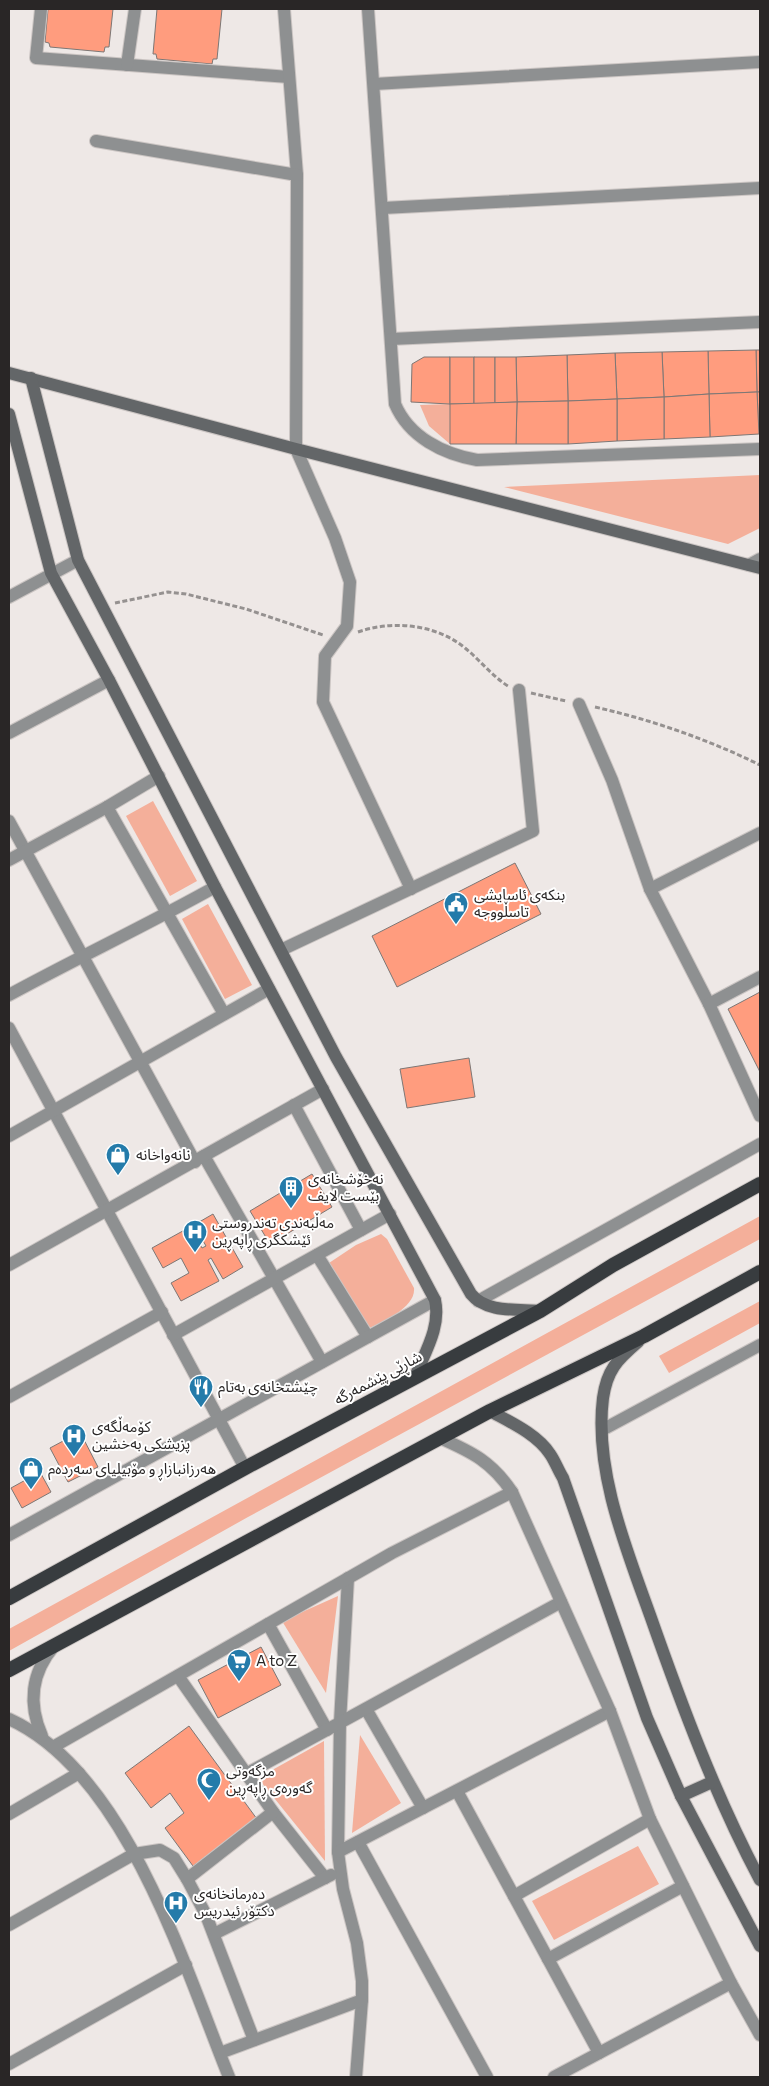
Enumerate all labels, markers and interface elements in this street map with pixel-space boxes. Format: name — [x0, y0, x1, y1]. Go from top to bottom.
place label: بنکەی ئاسایشی تاسڵووجە — [474, 885, 565, 921]
public building icon: بنکەی ئاسایشی تاسڵووجە — [443, 891, 469, 925]
shop icon: نانەواخانە — [105, 1142, 131, 1176]
place label: نانەواخانە — [136, 1145, 191, 1164]
place label: نەخۆشخانەی بێست لایف — [308, 1169, 384, 1204]
building icon: نەخۆشخانەی بێست لایف — [278, 1175, 304, 1209]
place label: مەڵبەندی تەندروستی ئێشکگری ڕاپەڕین — [212, 1212, 334, 1252]
hospital icon: مەڵبەندی تەندروستی ئێشکگری ڕاپەڕین — [182, 1219, 208, 1253]
street label: شاڕێی پێشمەرگە — [331, 1346, 427, 1411]
restaurant icon: چێشتخانەی بەتام — [188, 1374, 214, 1408]
place label: چێشتخانەی بەتام — [218, 1377, 318, 1398]
place label: کۆمەڵگەی پزیشکی بەخشین — [92, 1416, 190, 1454]
hospital icon: کۆمەڵگەی پزیشکی بەخشین — [61, 1423, 87, 1457]
shop icon: هەرزانبازاڕ و مۆبیلیای سەردەم — [18, 1456, 44, 1490]
place label: هەرزانبازاڕ و مۆبیلیای سەردەم — [48, 1459, 216, 1481]
supermarket icon: A to Z — [226, 1648, 252, 1682]
place label: A to Z — [256, 1651, 297, 1669]
place label: مزگەوتی گەورەی ڕاپەڕین — [226, 1761, 313, 1800]
mosque icon: مزگەوتی گەورەی ڕاپەڕین — [196, 1767, 222, 1801]
place label: دەرمانخانەی دکتۆر ئیدریس — [194, 1884, 275, 1920]
hospital icon: دەرمانخانەی دکتۆر ئیدریس — [163, 1890, 189, 1924]

